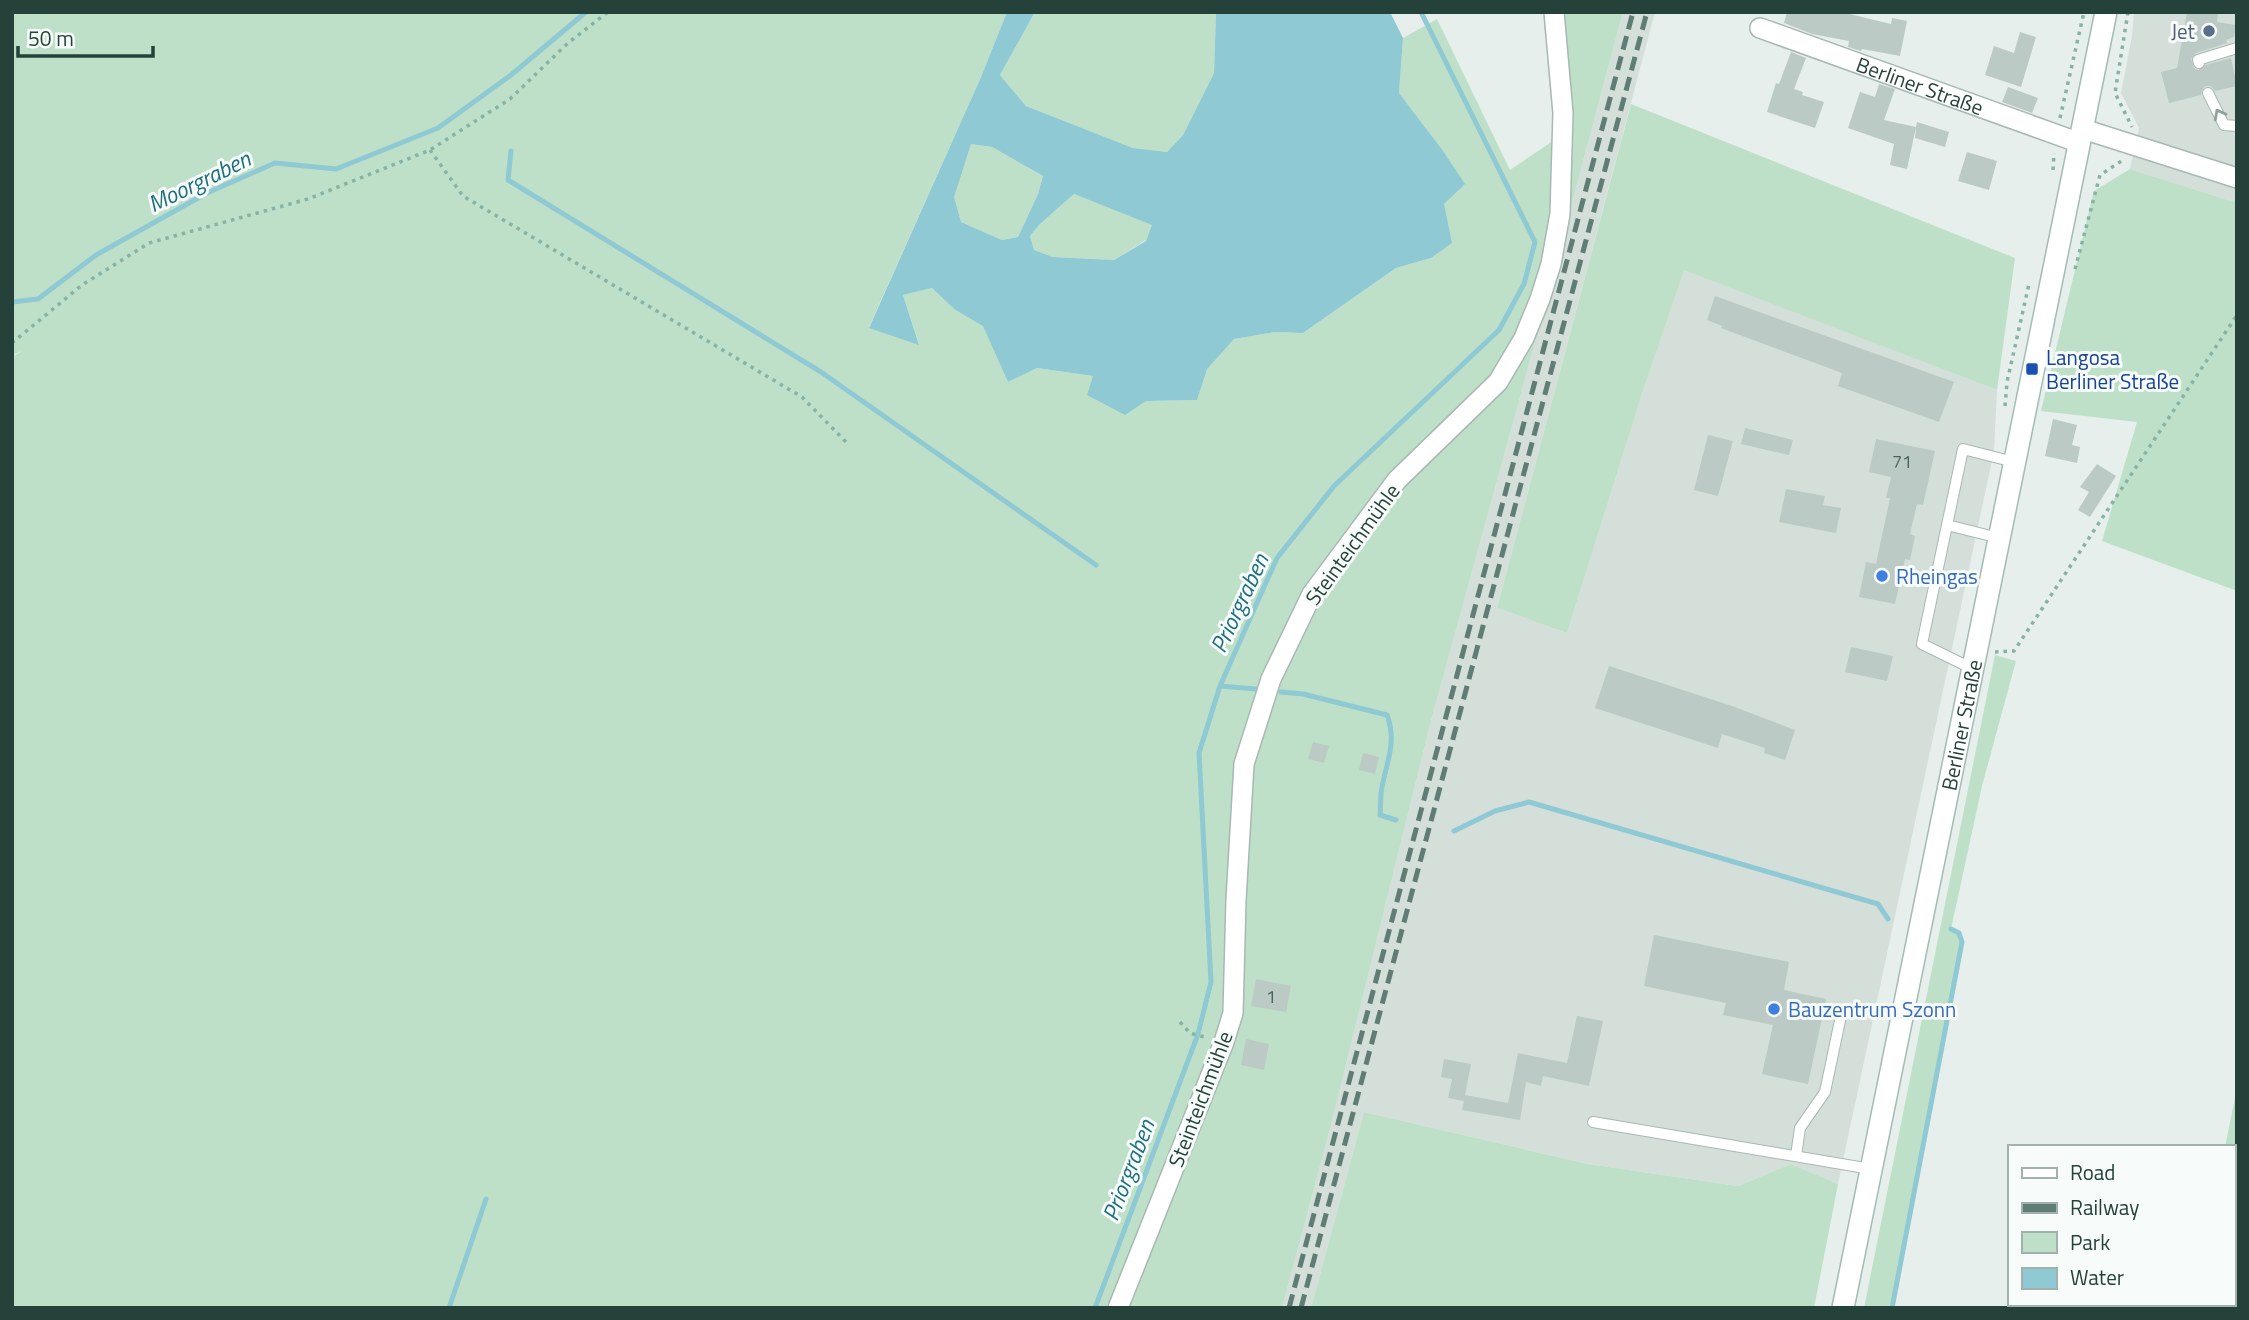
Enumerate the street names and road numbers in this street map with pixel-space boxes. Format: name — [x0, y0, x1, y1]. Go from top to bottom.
street label: Berliner Straße — [1852, 48, 1988, 123]
street label: Steinteichmühle — [1297, 477, 1407, 611]
street label: Berliner Straße — [1932, 656, 1990, 793]
street label: Steinteichmühle — [1159, 1026, 1241, 1172]

